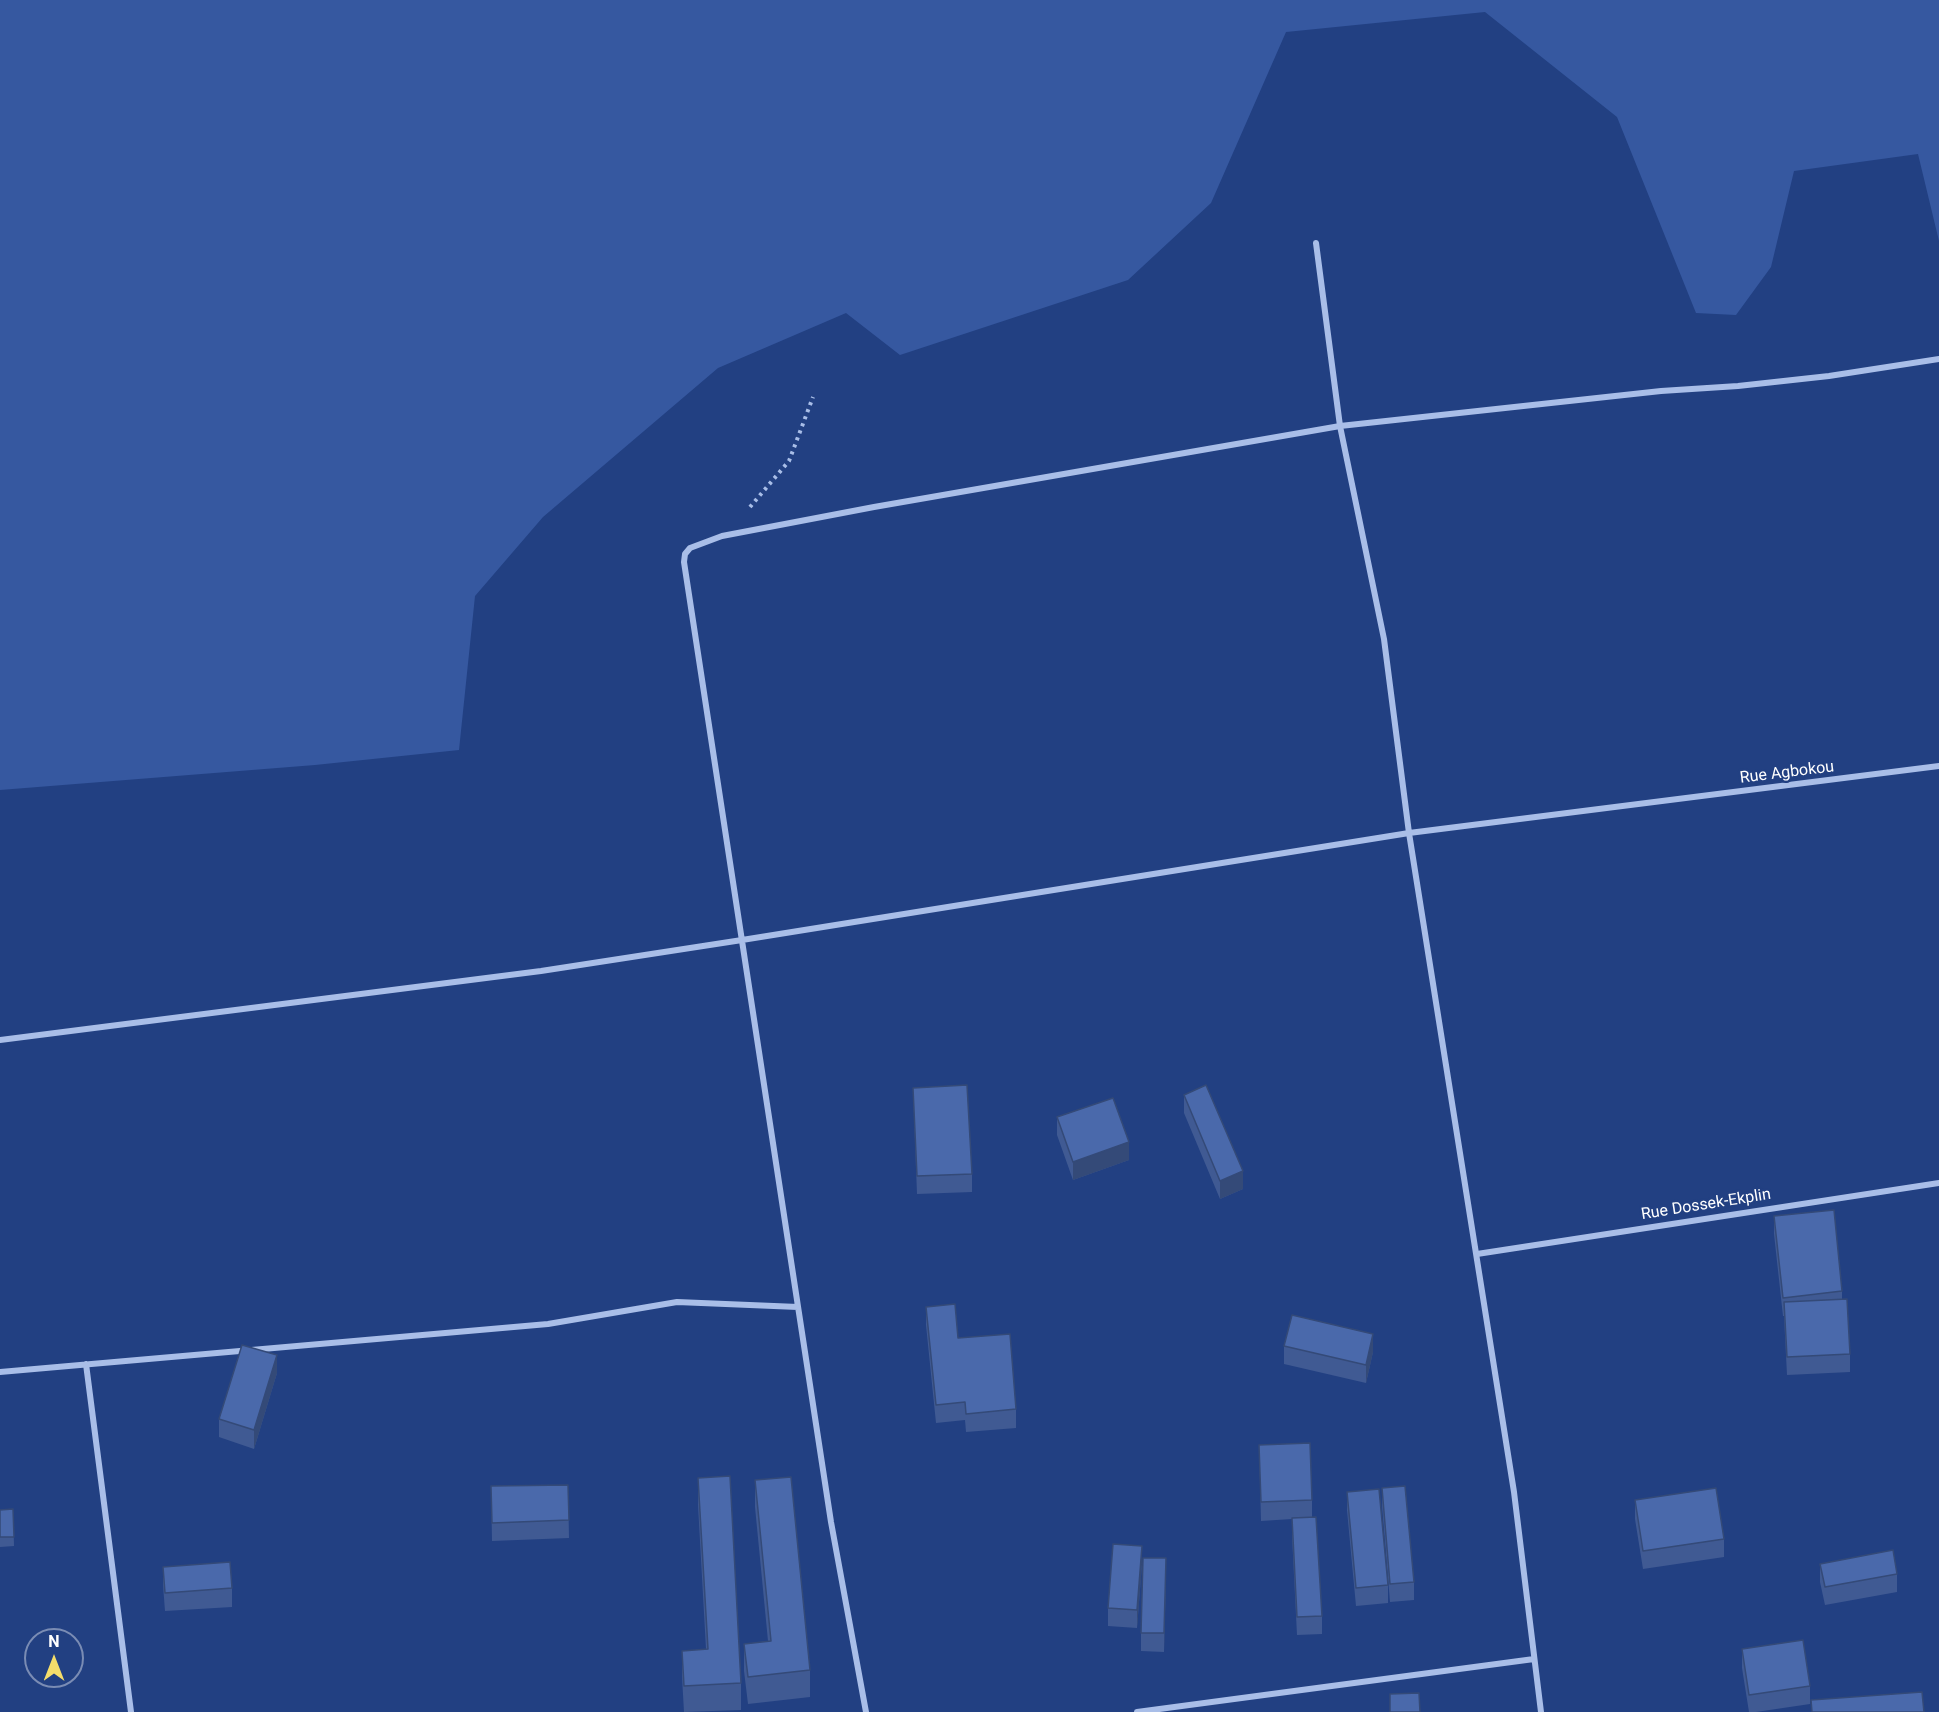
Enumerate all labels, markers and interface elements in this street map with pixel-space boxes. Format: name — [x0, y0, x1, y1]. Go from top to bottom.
street label: Rue Agbokou — [1739, 758, 1835, 788]
street label: Rue Dossek-Ekplin — [1640, 1185, 1772, 1225]
north arrow — [24, 1628, 84, 1688]
text: N — [48, 1632, 60, 1651]

